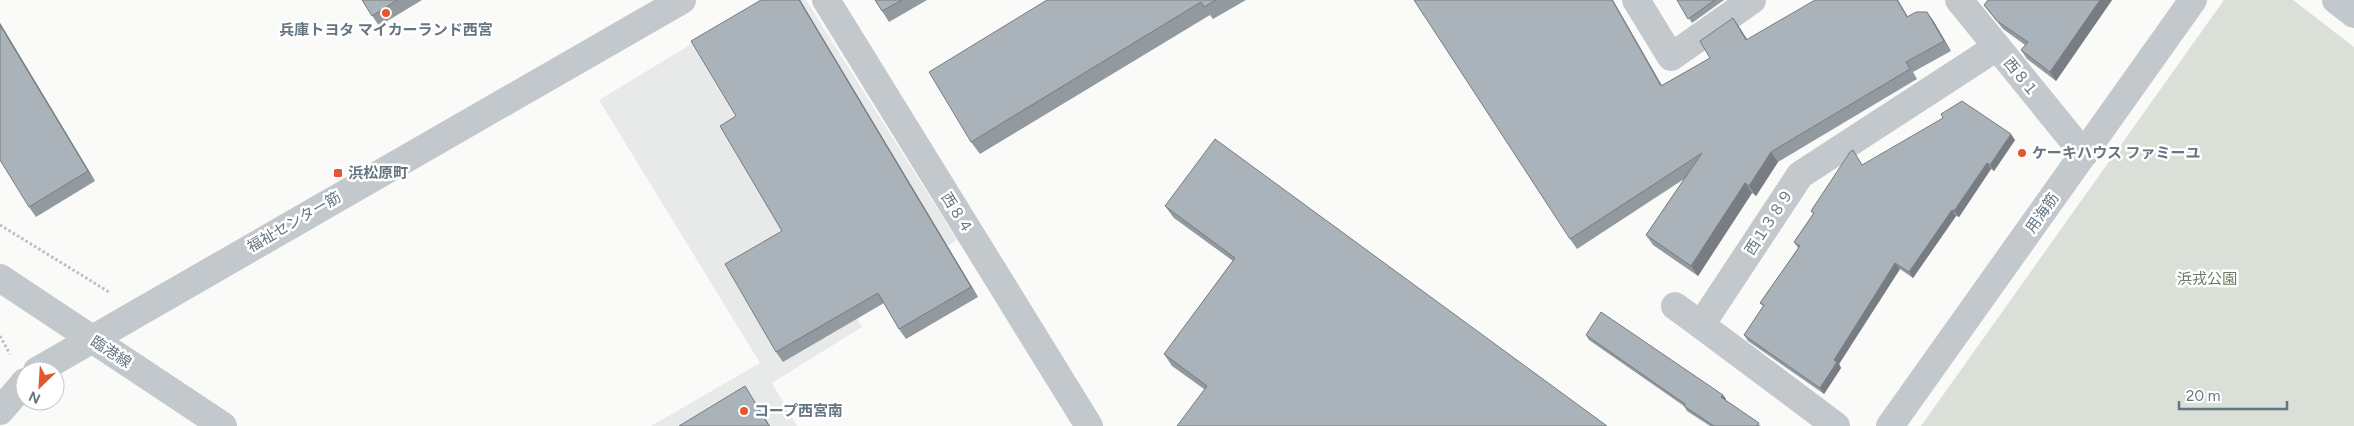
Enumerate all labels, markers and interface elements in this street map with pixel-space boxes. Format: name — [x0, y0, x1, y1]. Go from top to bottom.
marker: 兵庫トヨタ マイカーランド西宮 — [380, 7, 392, 19]
place label: 兵庫トヨタ マイカーランド西宮 — [279, 21, 493, 39]
street label: 西８１ — [2000, 54, 2042, 100]
place label: ケーキハウス ファミーユ — [2032, 144, 2201, 162]
marker: ケーキハウス ファミーユ — [2016, 147, 2028, 159]
place label: 浜松原町 — [348, 164, 408, 182]
marker: 浜松原町 — [332, 167, 344, 179]
street label: 西１３８９ — [1741, 186, 1797, 258]
street label: 福祉センター筋 — [244, 188, 344, 256]
street label: 西８４ — [937, 189, 977, 237]
street label: 用海筋 — [2022, 189, 2062, 237]
park label: 浜戎公園 — [2177, 270, 2237, 288]
street label: 臨港線 — [87, 332, 135, 372]
north arrow — [15, 361, 65, 411]
scale bar — [2179, 378, 2286, 410]
text: N — [26, 387, 43, 407]
text: 20 m — [2186, 387, 2220, 405]
place label: コープ西宮南 — [754, 402, 843, 420]
marker: コープ西宮南 — [738, 405, 750, 417]

